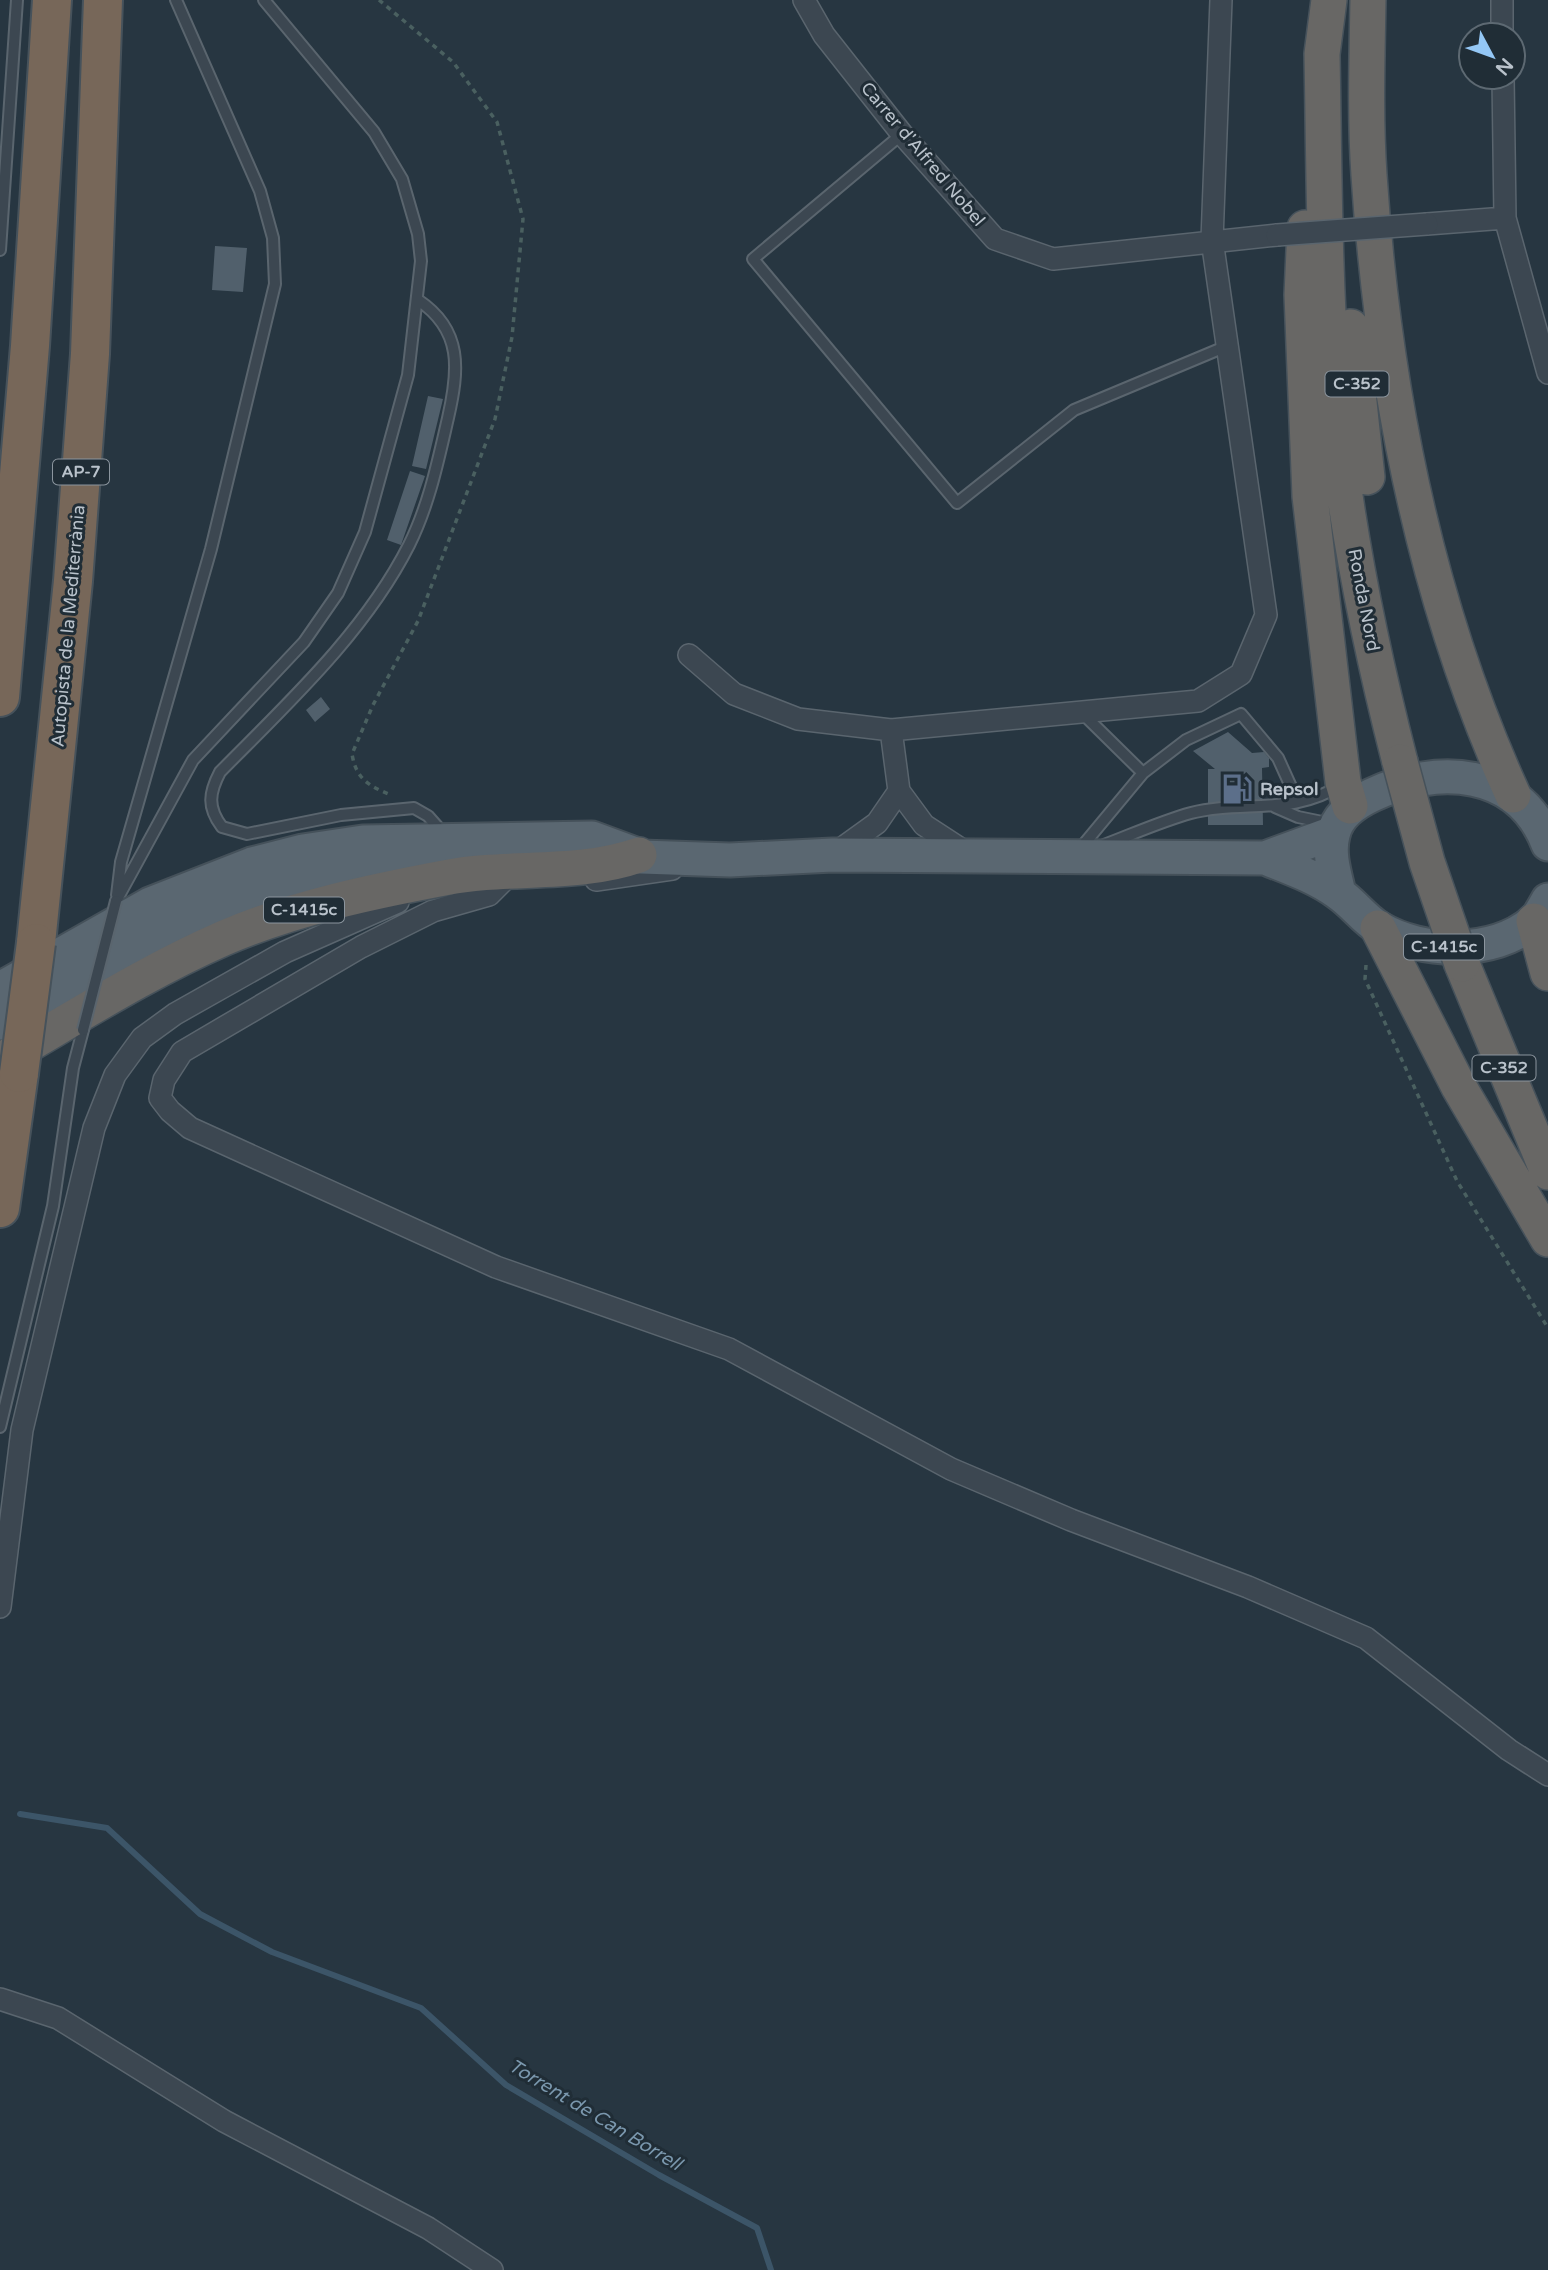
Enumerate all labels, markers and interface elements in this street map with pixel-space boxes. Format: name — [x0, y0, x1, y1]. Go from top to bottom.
north arrow — [1457, 21, 1527, 91]
text: N — [1491, 54, 1517, 79]
street label: Carrer d'Alfred Nobel — [856, 77, 990, 231]
road number: C-352 — [1326, 372, 1388, 396]
road number: AP-7 — [53, 460, 109, 485]
street label: Autopista de la Mediterrània — [46, 504, 90, 748]
street label: Ronda Nord — [1343, 547, 1385, 653]
fuel station icon: Repsol — [1220, 772, 1254, 806]
place label: Repsol — [1260, 778, 1318, 800]
road number: C-1415c — [264, 898, 344, 922]
road number: C-1415c — [1404, 934, 1484, 959]
road number: C-352 — [1472, 1056, 1536, 1080]
water label: Torrent de Can Borrell — [505, 2055, 687, 2176]

